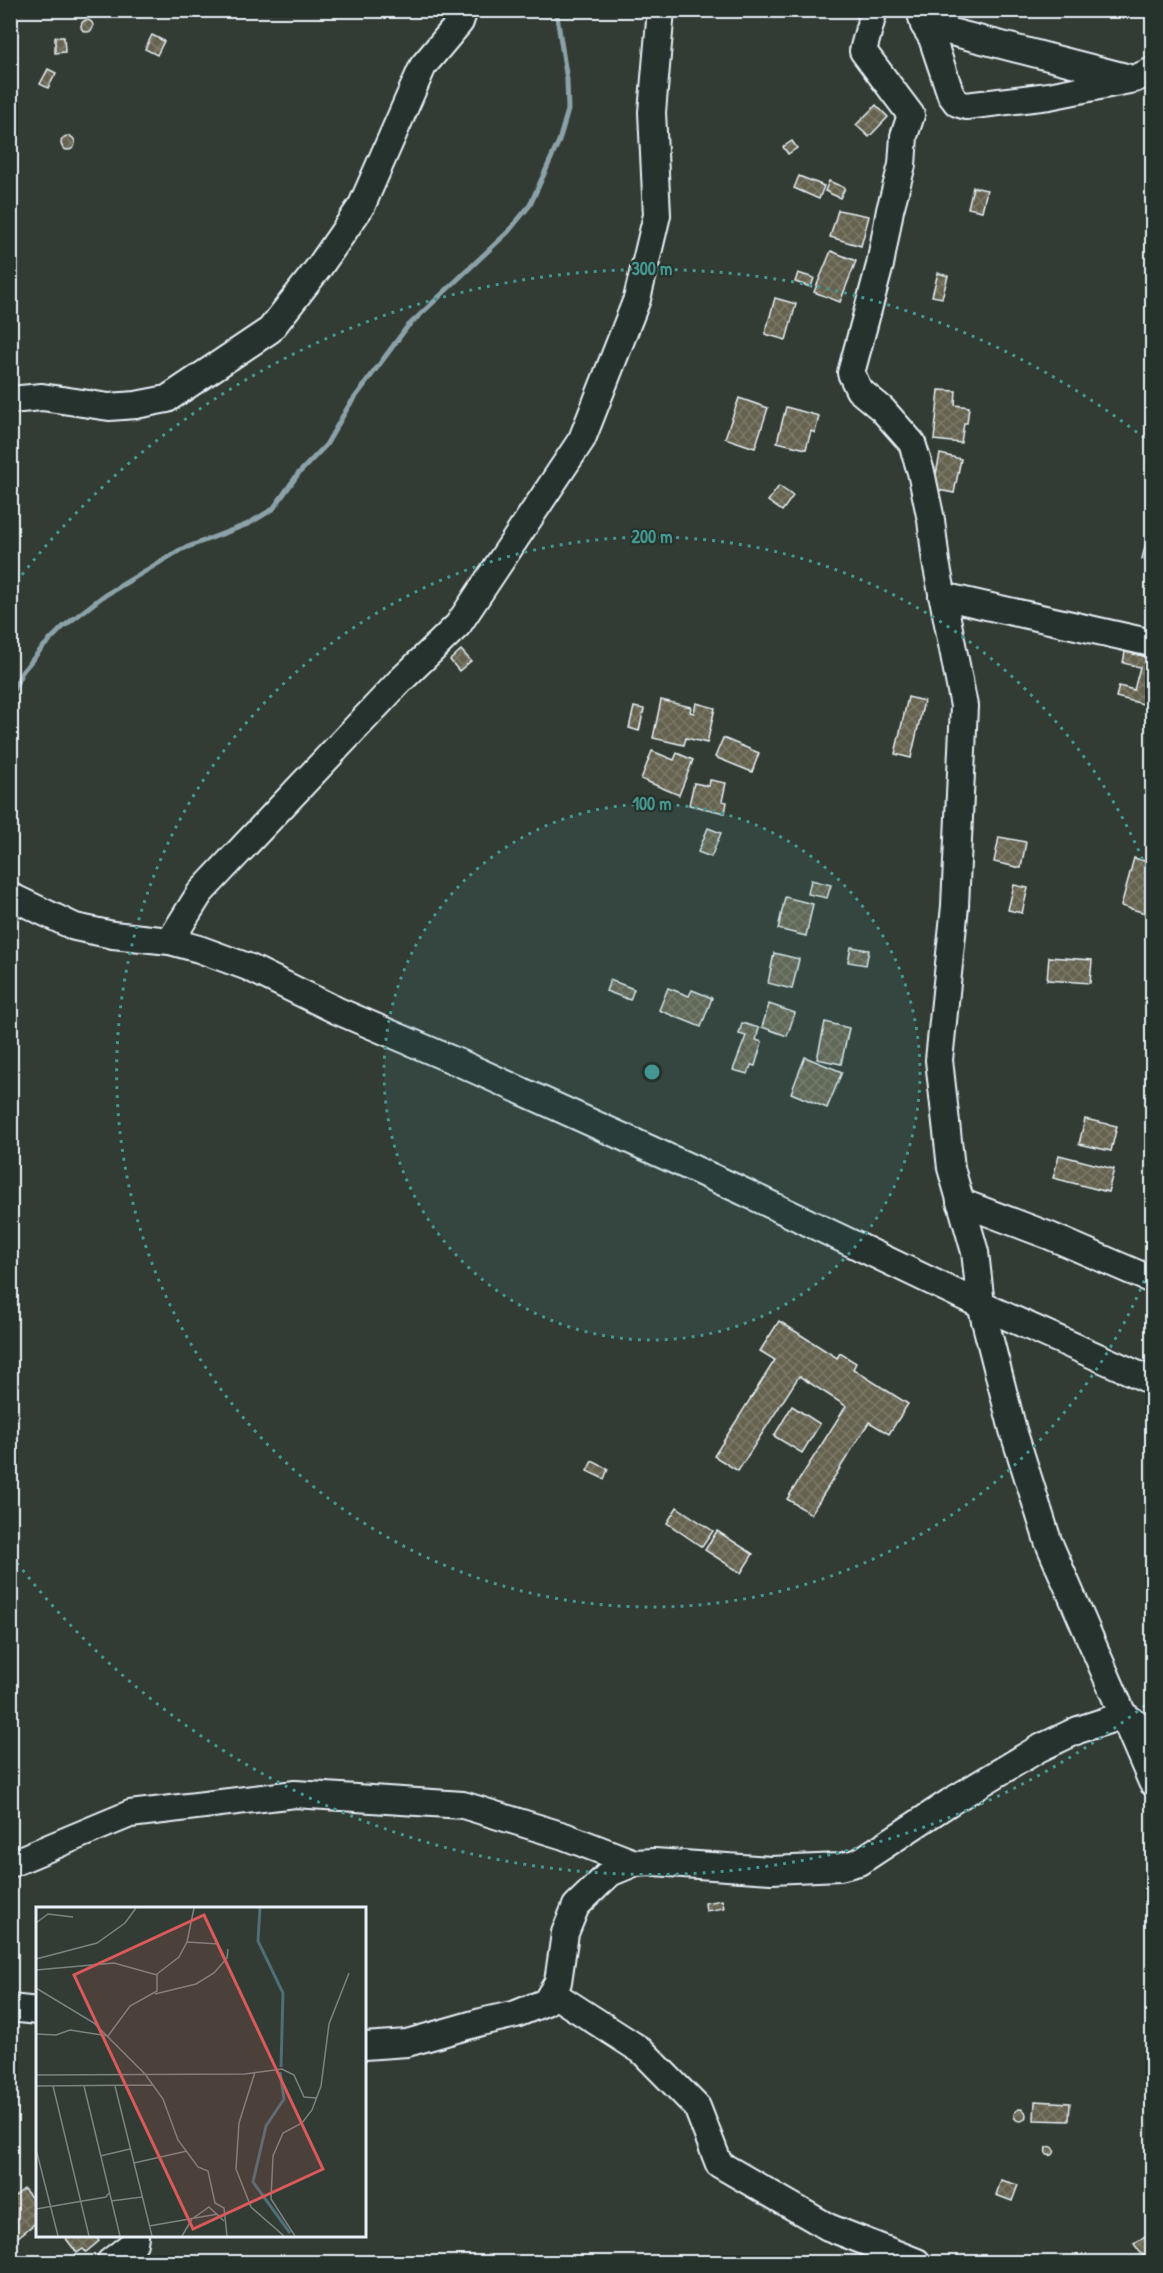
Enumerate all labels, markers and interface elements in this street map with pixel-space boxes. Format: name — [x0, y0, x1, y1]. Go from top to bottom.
text: 300 m — [632, 256, 672, 281]
text: 200 m — [632, 524, 672, 549]
text: 100 m — [632, 791, 672, 816]
centre of rings — [642, 1062, 662, 1082]
inset map — [36, 1907, 366, 2237]

